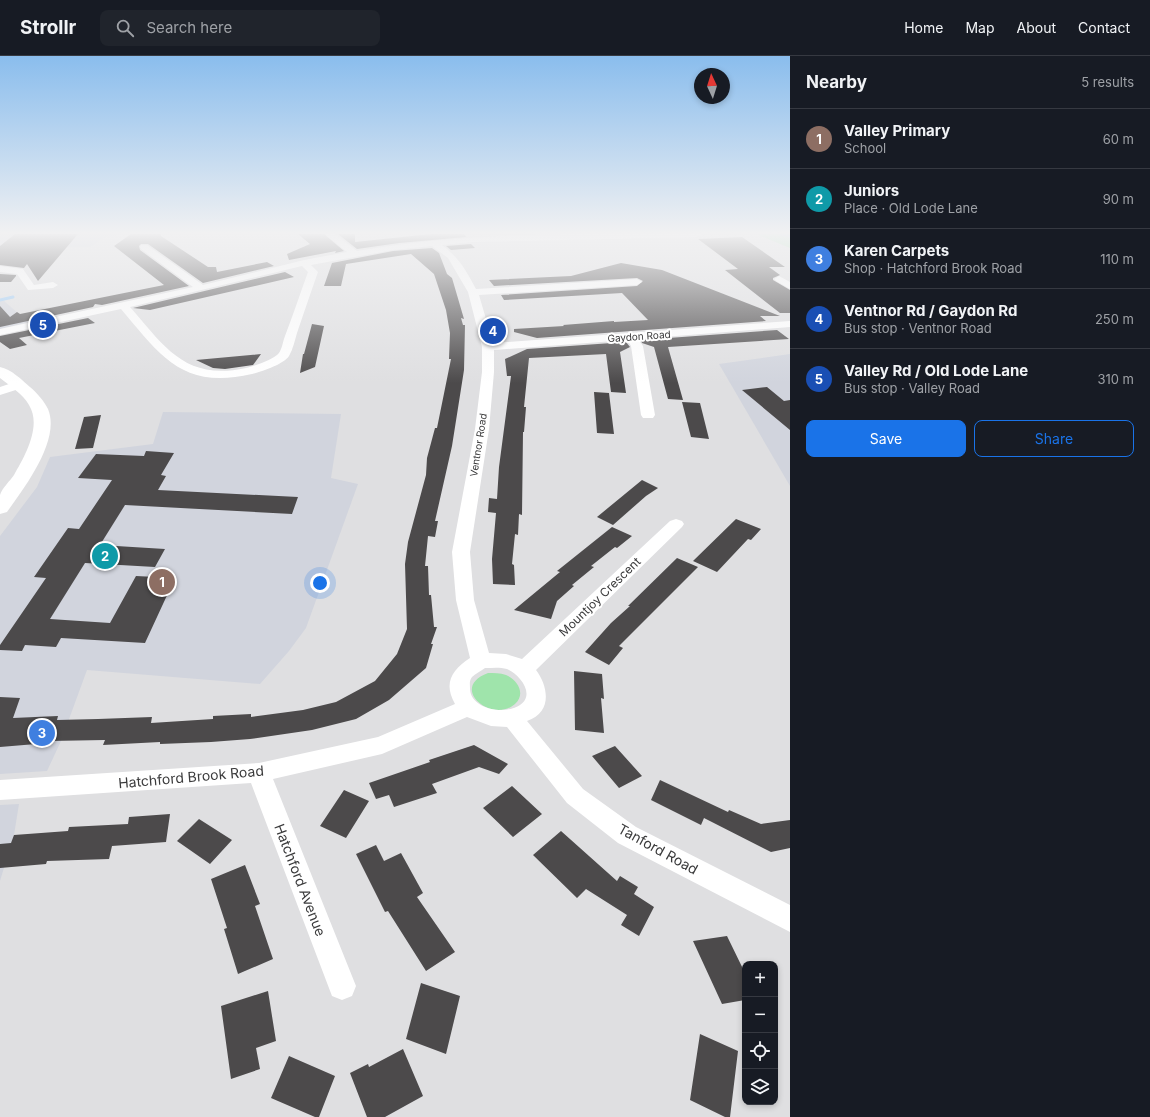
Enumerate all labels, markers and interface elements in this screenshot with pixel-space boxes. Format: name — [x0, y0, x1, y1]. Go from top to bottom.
search box — [100, 10, 380, 46]
text: Strollr — [20, 16, 76, 39]
icon: search — [114, 17, 136, 39]
text: Search here — [146, 18, 232, 37]
text: Home — [904, 19, 943, 36]
text: Map — [965, 19, 995, 36]
text: About — [1017, 19, 1056, 36]
text: Contact — [1078, 19, 1130, 36]
north arrow — [694, 68, 730, 104]
text: Nearby — [806, 72, 867, 92]
text: 5 results — [1081, 74, 1134, 90]
text: Valley Primary — [844, 121, 950, 140]
text: 1 — [816, 131, 822, 147]
text: 60 m — [1103, 131, 1134, 147]
text: School — [844, 140, 886, 156]
text: Juniors — [844, 181, 899, 200]
text: 2 — [815, 191, 823, 207]
text: 90 m — [1103, 191, 1134, 207]
text: Place · Old Lode Lane — [844, 200, 978, 216]
text: Karen Carpets — [844, 241, 949, 260]
text: 3 — [815, 251, 823, 267]
text: 110 m — [1100, 251, 1134, 267]
text: Shop · Hatchford Brook Road — [844, 260, 1022, 276]
text: Ventnor Rd / Gaydon Rd — [844, 301, 1017, 320]
pin: 5 — [30, 310, 56, 340]
text: 4 — [815, 311, 823, 327]
text: 250 m — [1095, 311, 1134, 327]
pin: 4 — [480, 316, 506, 346]
text: Bus stop · Ventnor Road — [844, 320, 992, 336]
street label: Gaydon Road — [607, 328, 671, 344]
text: Valley Rd / Old Lode Lane — [844, 361, 1028, 380]
text: 5 — [815, 371, 823, 387]
text: 310 m — [1097, 371, 1134, 387]
text: Bus stop · Valley Road — [844, 380, 980, 396]
street label: Ventnor Road — [467, 412, 489, 478]
button: Save — [806, 420, 966, 457]
button: Share — [974, 420, 1134, 457]
pin: 2 — [92, 541, 118, 571]
street label: Mountjoy Crescent — [556, 554, 644, 639]
pin: 1 — [149, 567, 175, 597]
your location — [310, 573, 330, 593]
pin: 3 — [29, 718, 55, 748]
street label: Hatchford Brook Road — [117, 762, 264, 791]
street label: Tanford Road — [615, 820, 701, 877]
street label: Hatchford Avenue — [271, 821, 330, 938]
map controls — [742, 961, 778, 1105]
button: + — [742, 961, 778, 997]
button: − — [742, 997, 778, 1033]
button: locate — [742, 1033, 778, 1069]
button: layers — [742, 1069, 778, 1105]

